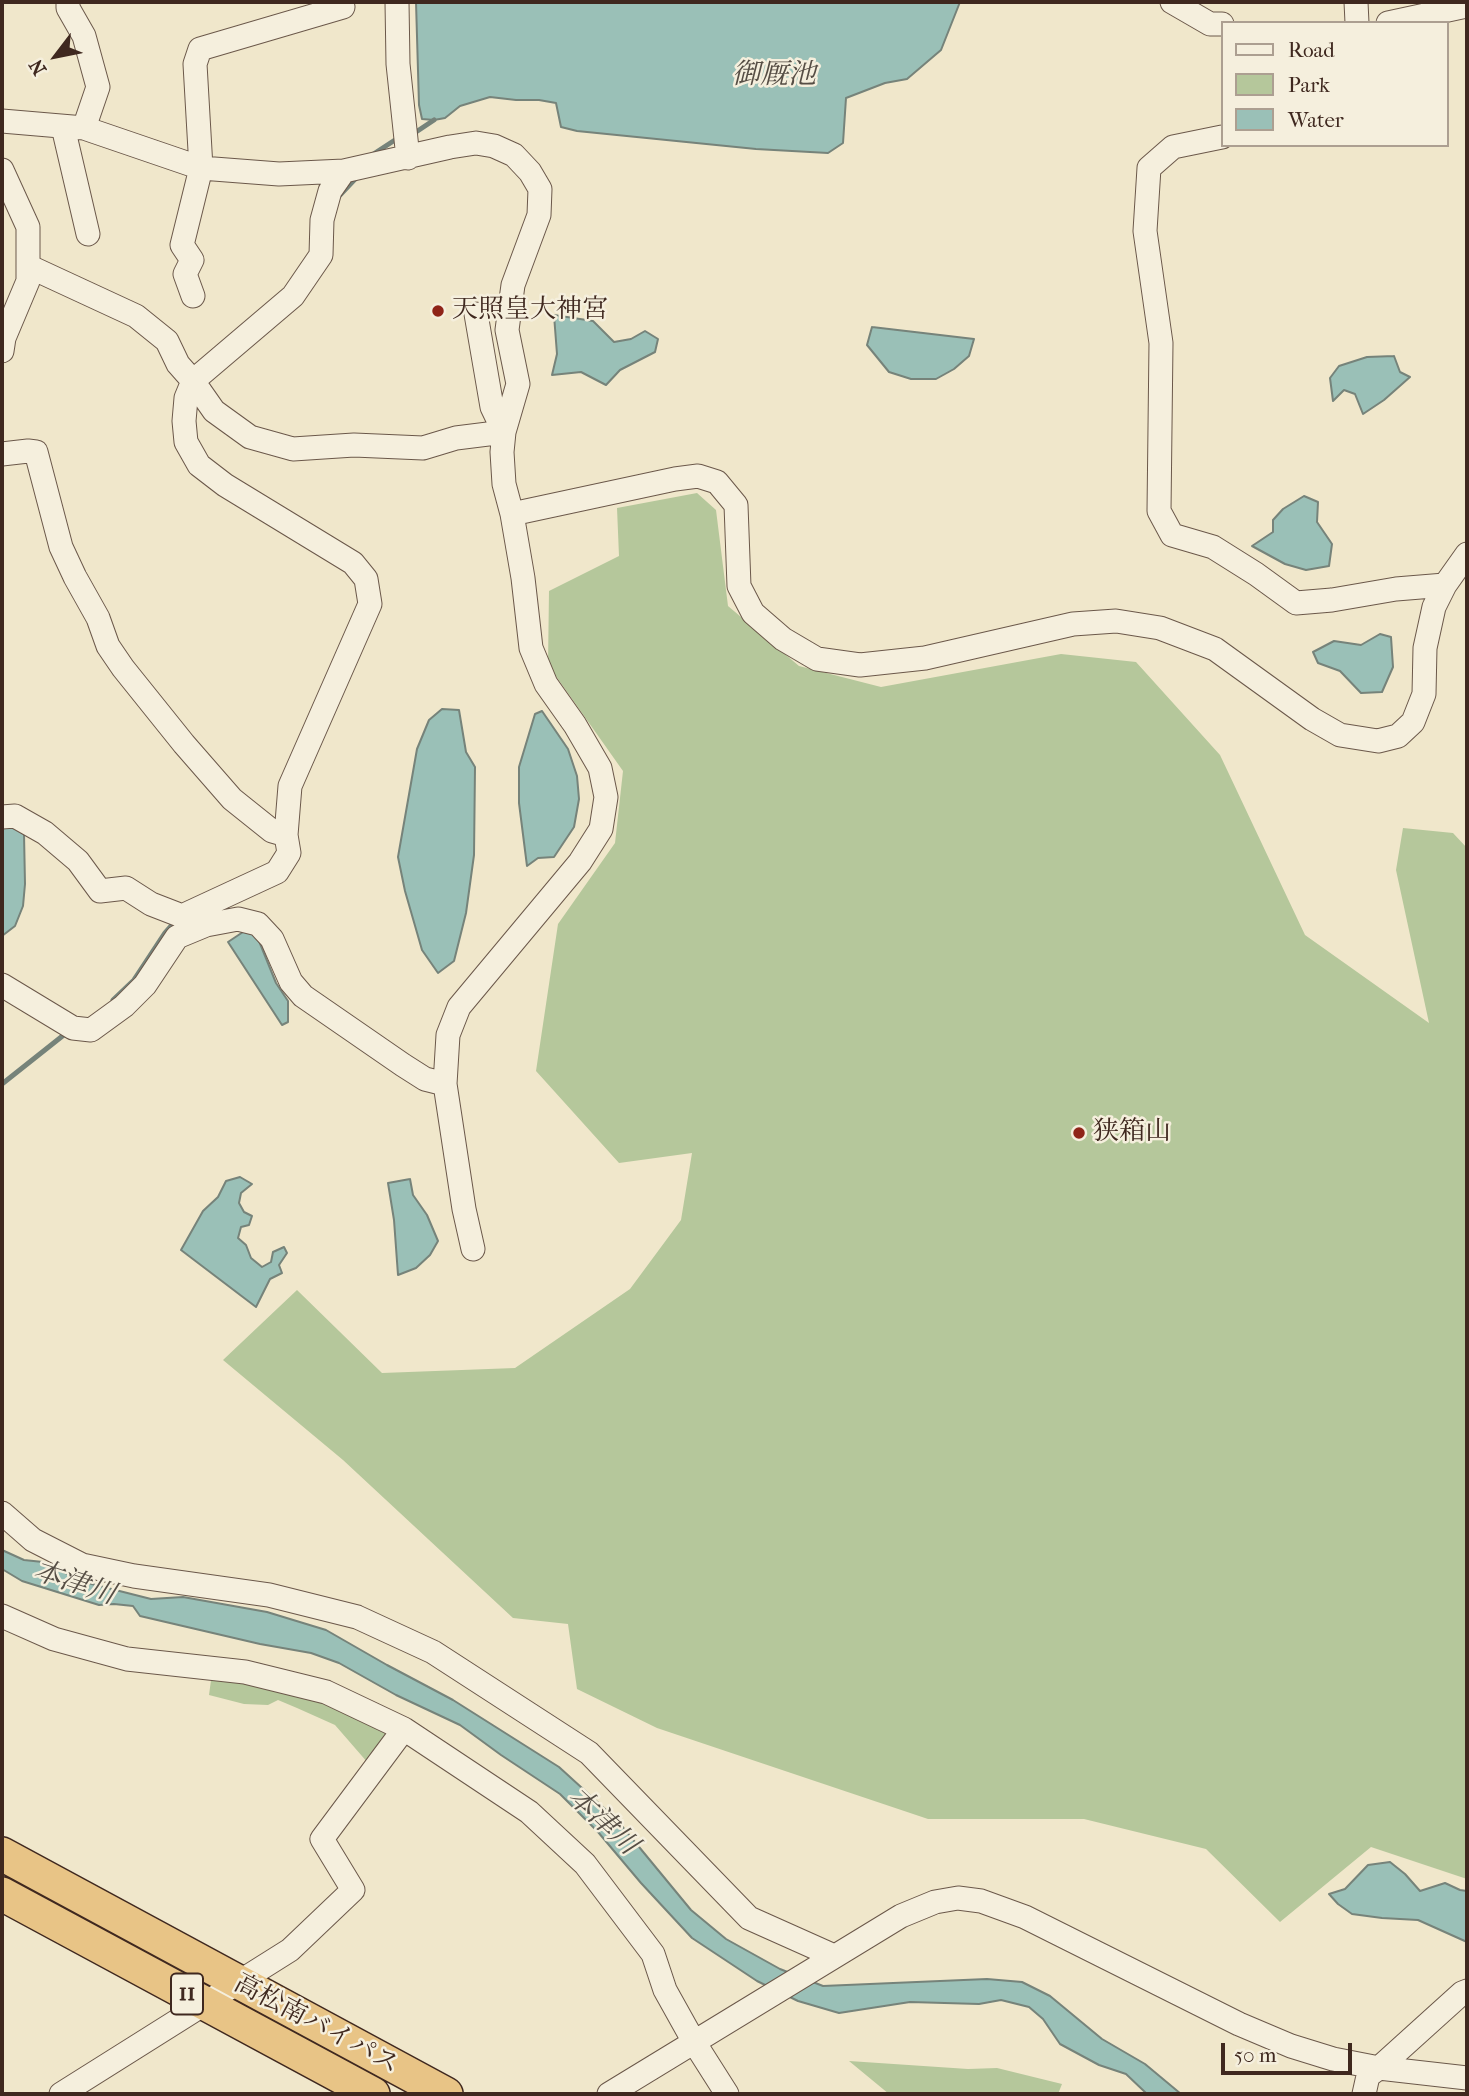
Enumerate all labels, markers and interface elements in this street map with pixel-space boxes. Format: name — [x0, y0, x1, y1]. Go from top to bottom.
north arrow — [21, 21, 91, 91]
legend — [1220, 21, 1448, 147]
text: Road — [1288, 38, 1335, 62]
text: N — [25, 55, 51, 79]
water label: 御厩池 — [732, 59, 816, 93]
text: Park — [1288, 73, 1330, 97]
text: Water — [1288, 108, 1344, 132]
place label: 天照皇大神宮 — [452, 295, 608, 327]
marker: 天照皇大神宮 — [430, 303, 446, 319]
place label: 狭箱山 — [1093, 1117, 1171, 1149]
marker: 狭箱山 — [1071, 1125, 1087, 1141]
water label: 本津川 — [29, 1555, 119, 1613]
water label: 本津川 — [560, 1781, 644, 1863]
street label: 高松南バイパス — [228, 1969, 404, 2081]
road number: 11 — [171, 1973, 203, 2014]
scale bar — [1224, 2030, 1355, 2074]
text: 50 m — [1234, 2043, 1277, 2067]

